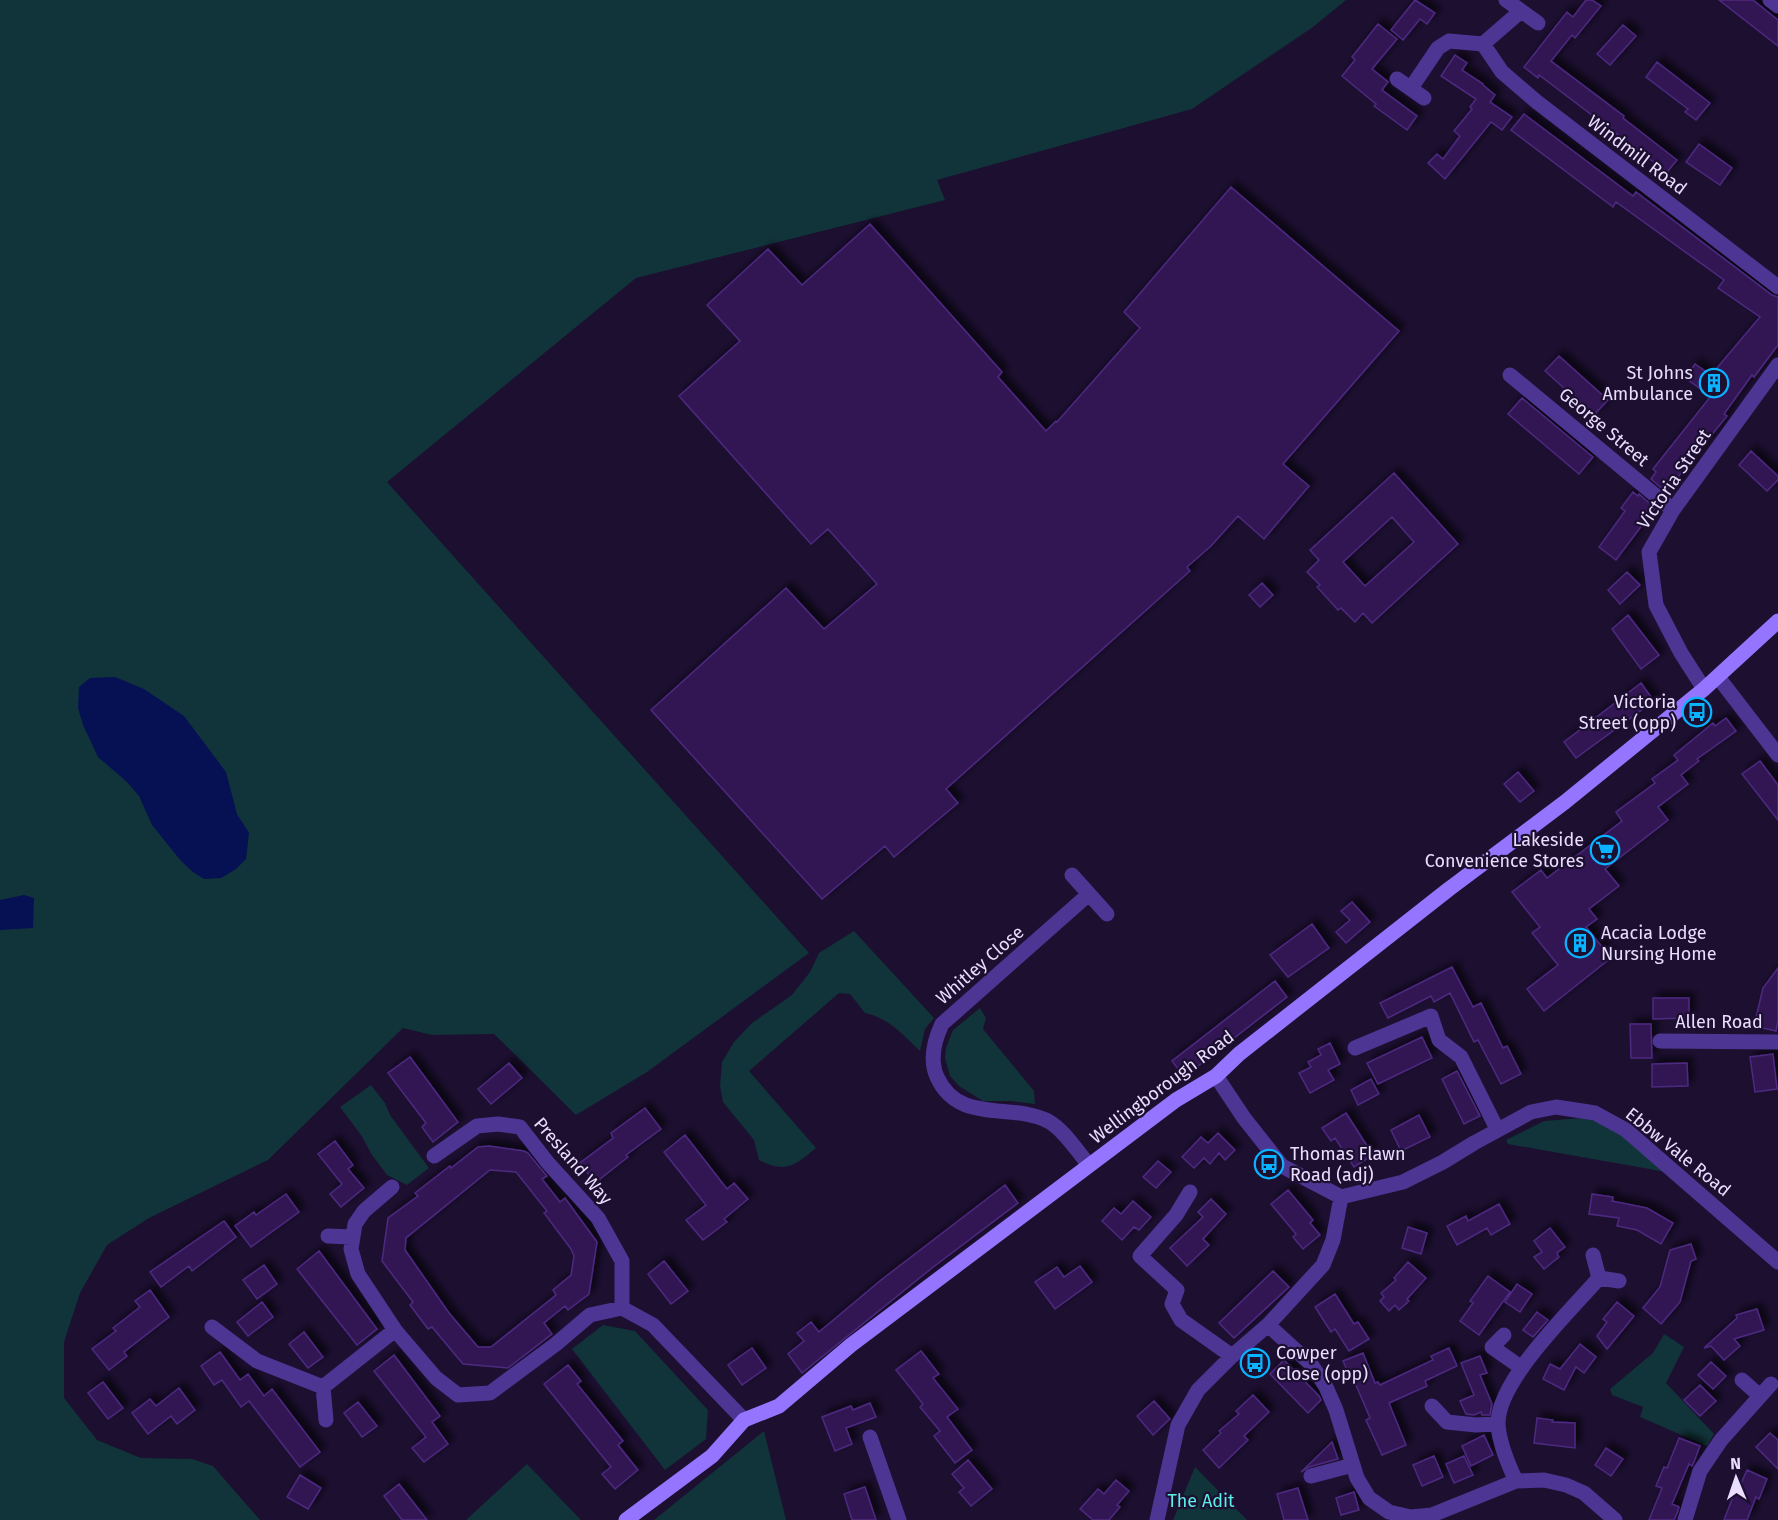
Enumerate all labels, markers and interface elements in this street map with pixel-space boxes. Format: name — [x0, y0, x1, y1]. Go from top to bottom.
street label: Windmill Road — [1583, 111, 1691, 199]
place label: St Johns Ambulance — [1603, 362, 1693, 405]
building icon: St Johns Ambulance — [1698, 367, 1730, 399]
street label: George Street — [1554, 383, 1654, 471]
street label: Victoria Street — [1632, 424, 1716, 533]
place label: Victoria Street (opp) — [1579, 691, 1676, 734]
bus stop icon: Victoria Street (opp) — [1681, 696, 1713, 728]
place label: Lakeside Convenience Stores — [1425, 829, 1584, 872]
supermarket icon: Lakeside Convenience Stores — [1589, 834, 1621, 866]
street label: Whitley Close — [932, 921, 1028, 1009]
place label: Acacia Lodge Nursing Home — [1601, 922, 1717, 965]
building icon: Acacia Lodge Nursing Home — [1564, 927, 1596, 959]
street label: Allen Road — [1675, 1011, 1763, 1033]
street label: Wellingborough Road — [1086, 1026, 1238, 1148]
street label: Ebbw Vale Road — [1621, 1103, 1735, 1201]
street label: Presland Way — [529, 1113, 617, 1209]
place label: Thomas Flawn Road (adj) — [1290, 1143, 1406, 1186]
bus stop icon: Thomas Flawn Road (adj) — [1253, 1148, 1285, 1180]
place label: Cowper Close (opp) — [1276, 1342, 1368, 1385]
bus stop icon: Cowper Close (opp) — [1239, 1347, 1271, 1379]
north arrow — [1706, 1448, 1766, 1508]
text: N — [1730, 1454, 1741, 1473]
park label: The Adit — [1167, 1490, 1235, 1512]

